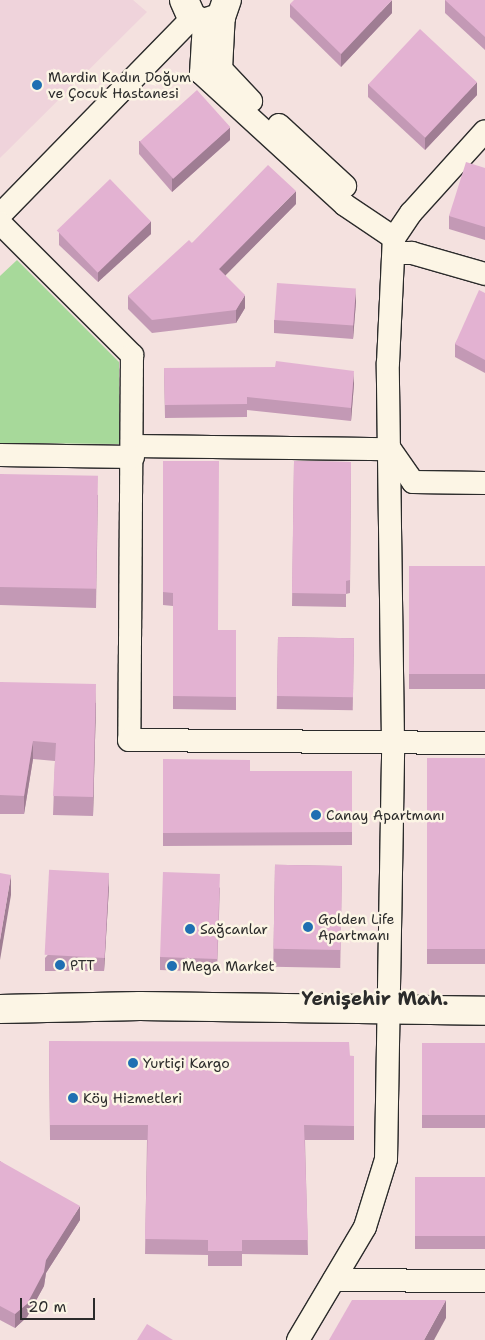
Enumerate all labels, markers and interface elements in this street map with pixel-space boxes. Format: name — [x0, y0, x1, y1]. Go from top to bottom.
place label: Mardin Kadın Doğum ve Çocuk Hastanesi — [48, 69, 191, 102]
marker: Mardin Kadın Doğum ve Çocuk Hastanesi — [30, 78, 44, 92]
place label: Canay Apartmanı — [326, 807, 445, 823]
marker: Canay Apartmanı — [310, 809, 322, 821]
place label: Golden Life Apartmanı — [318, 911, 394, 944]
place label: Sağcanlar — [200, 921, 268, 937]
marker: Golden Life Apartmanı — [302, 921, 314, 933]
marker: Sağcanlar — [184, 923, 196, 935]
place label: PTT — [70, 957, 95, 973]
place label: Mega Market — [182, 958, 275, 974]
marker: PTT — [54, 959, 66, 971]
marker: Mega Market — [166, 960, 178, 972]
district label: Yenişehir Mah. — [302, 988, 448, 1010]
place label: Yurtiçi Kargo — [143, 1055, 230, 1071]
marker: Yurtiçi Kargo — [127, 1057, 139, 1069]
place label: Köy Hizmetleri — [83, 1090, 182, 1106]
marker: Köy Hizmetleri — [67, 1092, 79, 1104]
scale bar — [22, 1288, 98, 1320]
text: 20 m — [28, 1297, 67, 1317]

